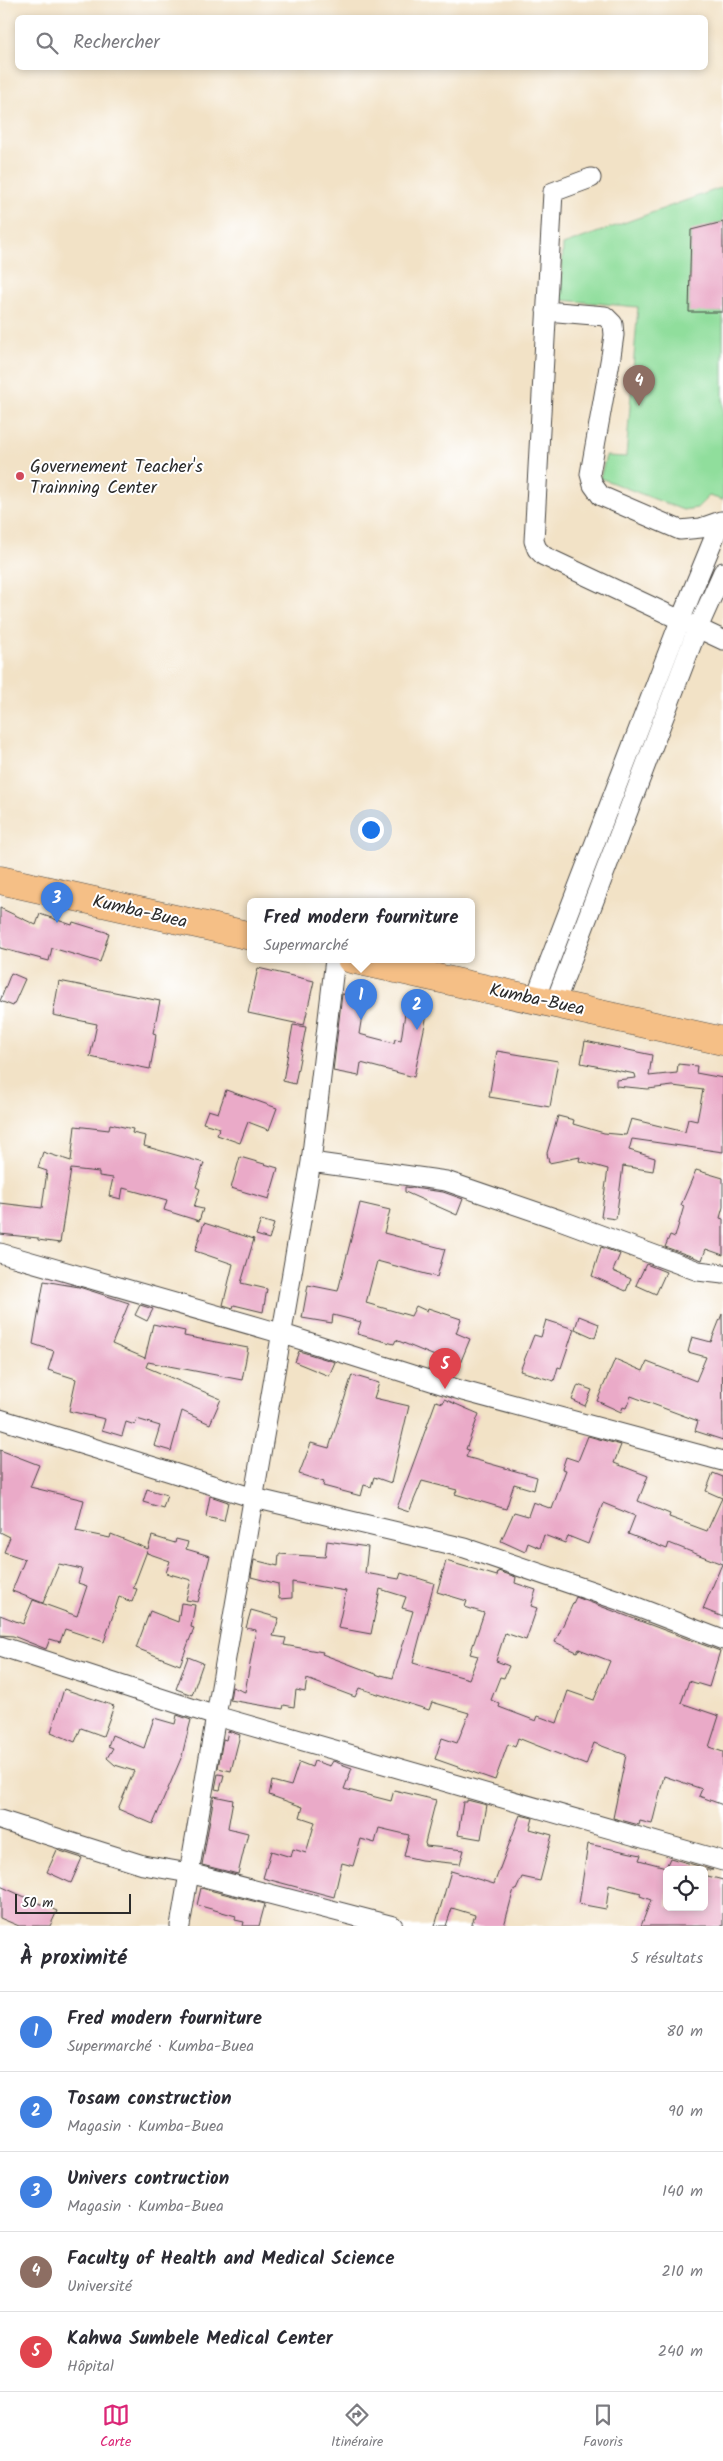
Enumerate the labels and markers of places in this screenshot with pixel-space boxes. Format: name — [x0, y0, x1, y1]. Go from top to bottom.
pin: 4 — [623, 365, 655, 406]
place label: Governement Teacher's Trainning Center — [30, 453, 203, 503]
marker: Governement Teacher's Trainning Center — [14, 470, 26, 482]
pin: 3 — [41, 882, 73, 923]
pin: 1 — [345, 979, 377, 1020]
pin: 2 — [401, 989, 433, 1030]
pin: 5 — [429, 1348, 461, 1389]

